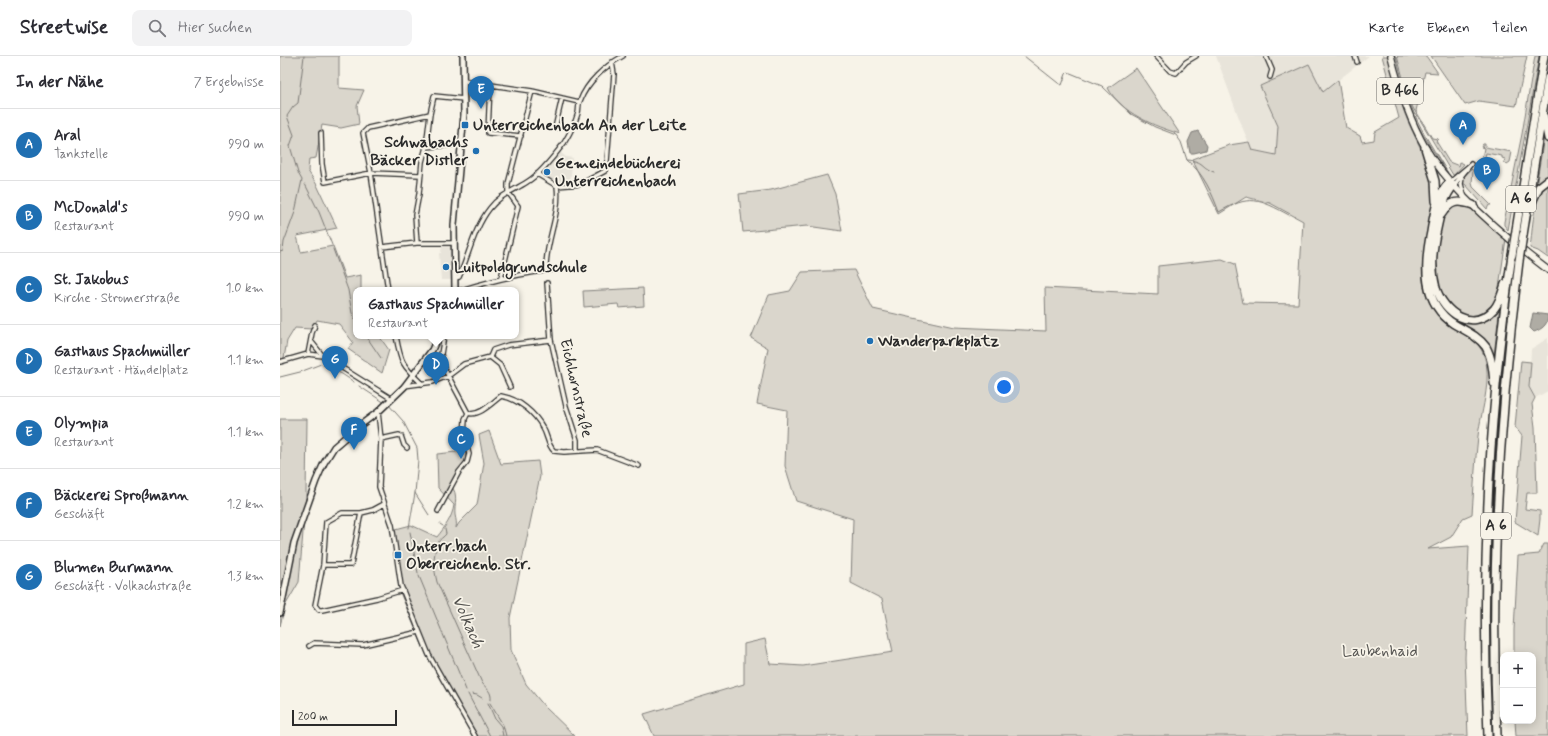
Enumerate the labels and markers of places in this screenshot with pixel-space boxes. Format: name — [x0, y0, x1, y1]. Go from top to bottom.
pin: E — [468, 76, 494, 109]
pin: A — [1450, 112, 1476, 145]
place label: Unterreichenbach An der Leite — [473, 115, 687, 136]
marker: Unterreichenbach An der Leite — [460, 120, 470, 130]
place label: Schwabachs Bäcker Distler — [370, 132, 469, 171]
marker: Schwabachs Bäcker Distler — [471, 146, 481, 156]
place label: Gemeindebücherei Unterreichenbach — [555, 153, 681, 192]
pin: B — [1474, 157, 1500, 190]
marker: Gemeindebücherei Unterreichenbach — [542, 167, 552, 177]
place label: Luitpoldgrundschule — [454, 257, 587, 280]
marker: Luitpoldgrundschule — [441, 262, 451, 272]
place label: Wanderparkplatz — [877, 331, 1000, 352]
marker: Wanderparkplatz — [865, 336, 875, 346]
pin: G — [322, 346, 348, 379]
pin: D — [423, 352, 449, 385]
pin: F — [341, 417, 367, 450]
pin: C — [448, 426, 474, 459]
place label: Unterr.bach Oberreichenb. Str. — [406, 536, 531, 575]
marker: Unterr.bach Oberreichenb. Str. — [393, 550, 403, 560]

